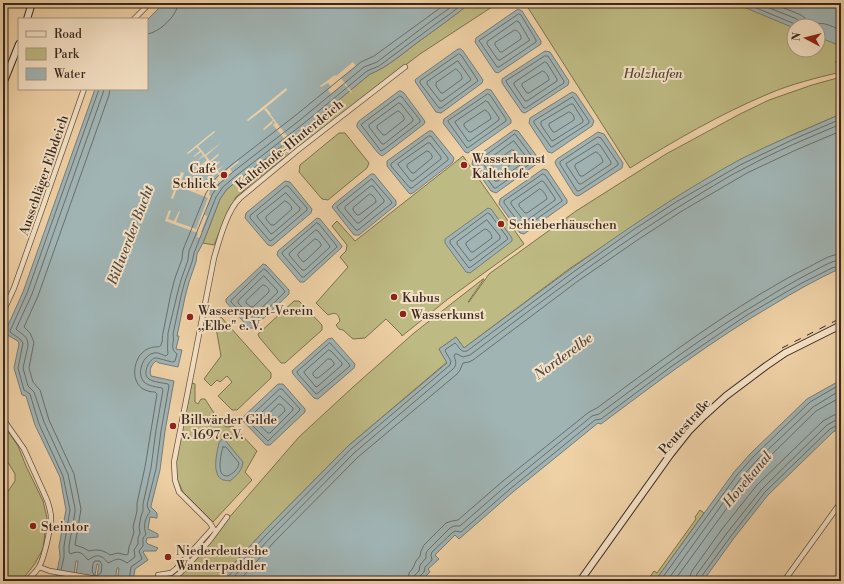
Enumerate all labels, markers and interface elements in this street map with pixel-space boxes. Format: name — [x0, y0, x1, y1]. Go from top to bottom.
legend — [18, 18, 148, 90]
north arrow — [786, 18, 826, 58]
text: Road — [54, 27, 82, 42]
text: N — [790, 31, 805, 42]
text: Park — [54, 47, 80, 62]
park label: Holzhafen — [622, 66, 683, 82]
text: Water — [53, 67, 86, 82]
street label: Kaltehofe-Hinterdeich — [233, 96, 347, 193]
street label: Ausschläger Elbdeich — [15, 113, 72, 239]
place label: Wasserkunst Kaltehofe — [471, 151, 546, 182]
marker: Wasserkunst Kaltehofe — [459, 160, 469, 170]
place label: Café Schlick — [173, 161, 217, 192]
marker: Café Schlick — [219, 170, 229, 180]
water label: Billwerder Bucht — [103, 183, 158, 289]
place label: Schieberhäuschen — [509, 217, 617, 233]
marker: Schieberhäuschen — [496, 219, 506, 229]
place label: Kubus — [402, 290, 440, 306]
marker: Kubus — [389, 292, 399, 302]
place label: Wassersport-Verein „Elbe" e. V. — [197, 303, 314, 334]
place label: Wasserkunst — [410, 307, 485, 323]
marker: Wasserkunst — [398, 309, 408, 319]
marker: Wassersport-Verein „Elbe" e. V. — [185, 312, 195, 322]
water label: Norderelbe — [530, 329, 597, 385]
street label: Peutestraße — [656, 395, 714, 458]
place label: Billwärder Gilde v. 1697 e.V. — [180, 412, 278, 443]
marker: Billwärder Gilde v. 1697 e.V. — [168, 421, 178, 431]
water label: Hovekanal — [719, 448, 776, 512]
place label: Steintor — [41, 519, 89, 535]
marker: Steintor — [28, 521, 38, 531]
place label: Niederdeutsche Wanderpaddler — [175, 543, 269, 574]
marker: Niederdeutsche Wanderpaddler — [163, 552, 173, 562]

